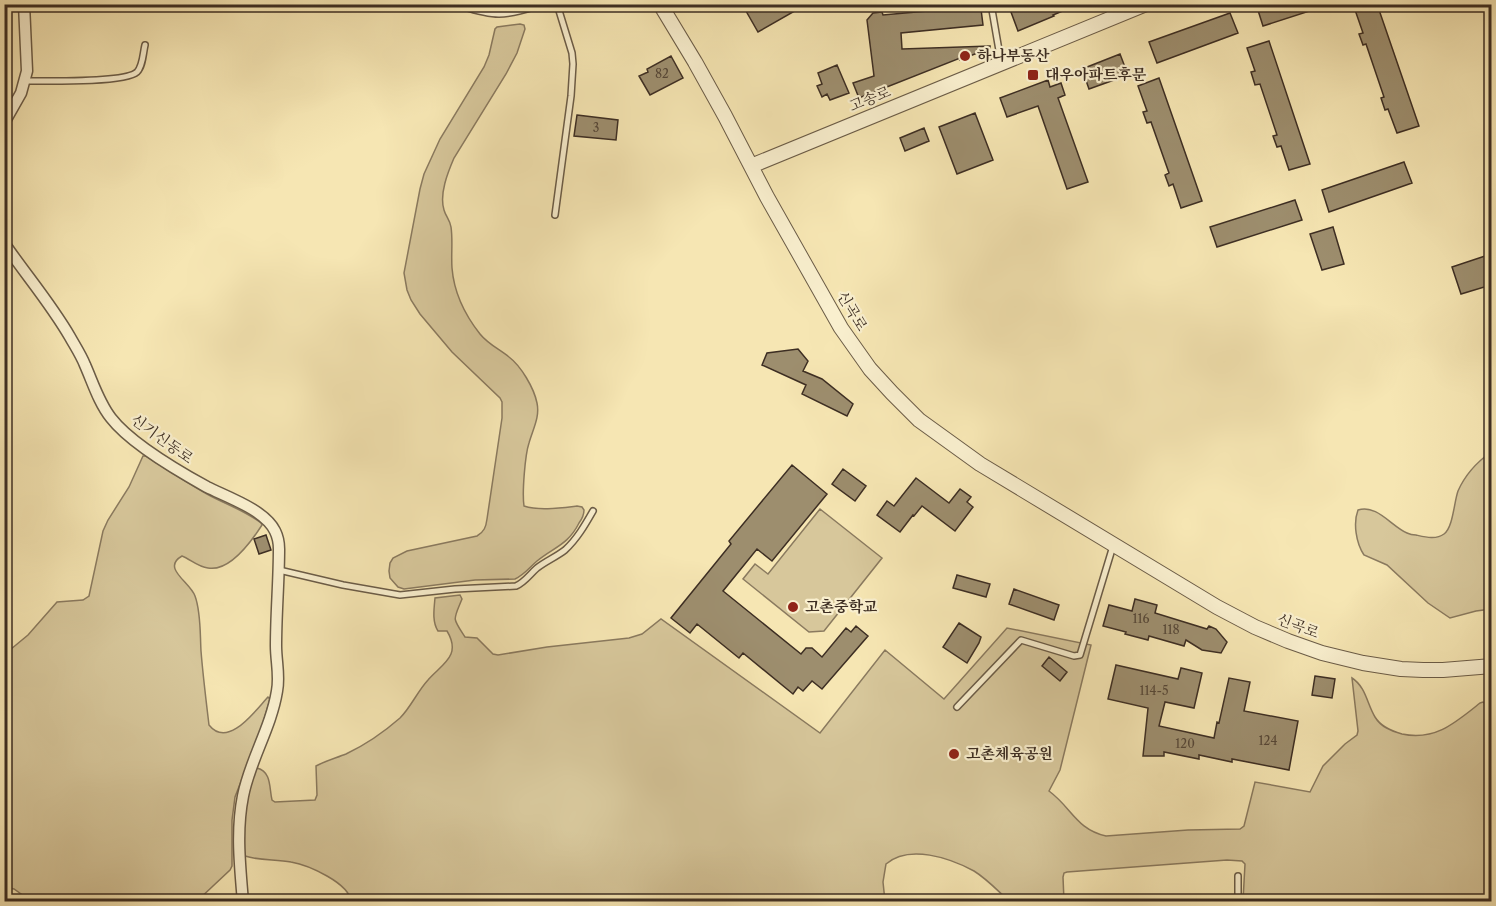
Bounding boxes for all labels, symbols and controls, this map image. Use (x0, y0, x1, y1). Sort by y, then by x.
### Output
place label: 하나부동산 (977, 46, 1050, 65)
marker: 하나부동산 (958, 49, 972, 63)
place label: 대우아파트후문 (1045, 65, 1147, 84)
house number: 82 (655, 66, 669, 81)
marker: 대우아파트후문 (1026, 68, 1040, 82)
street label: 고송로 (846, 81, 894, 115)
house number: 3 (593, 120, 599, 135)
street label: 신곡로 (833, 287, 872, 335)
street label: 신기신동로 (127, 410, 198, 468)
place label: 고촌중학교 (805, 597, 878, 616)
marker: 고촌중학교 (786, 600, 800, 614)
street label: 신곡로 (1274, 609, 1322, 642)
house number: 116 (1132, 611, 1150, 626)
house number: 118 (1162, 622, 1180, 637)
house number: 114-5 (1139, 683, 1169, 698)
house number: 124 (1259, 733, 1278, 748)
house number: 120 (1175, 736, 1195, 751)
place label: 고촌체육공원 (966, 744, 1053, 763)
marker: 고촌체육공원 (947, 747, 961, 761)

